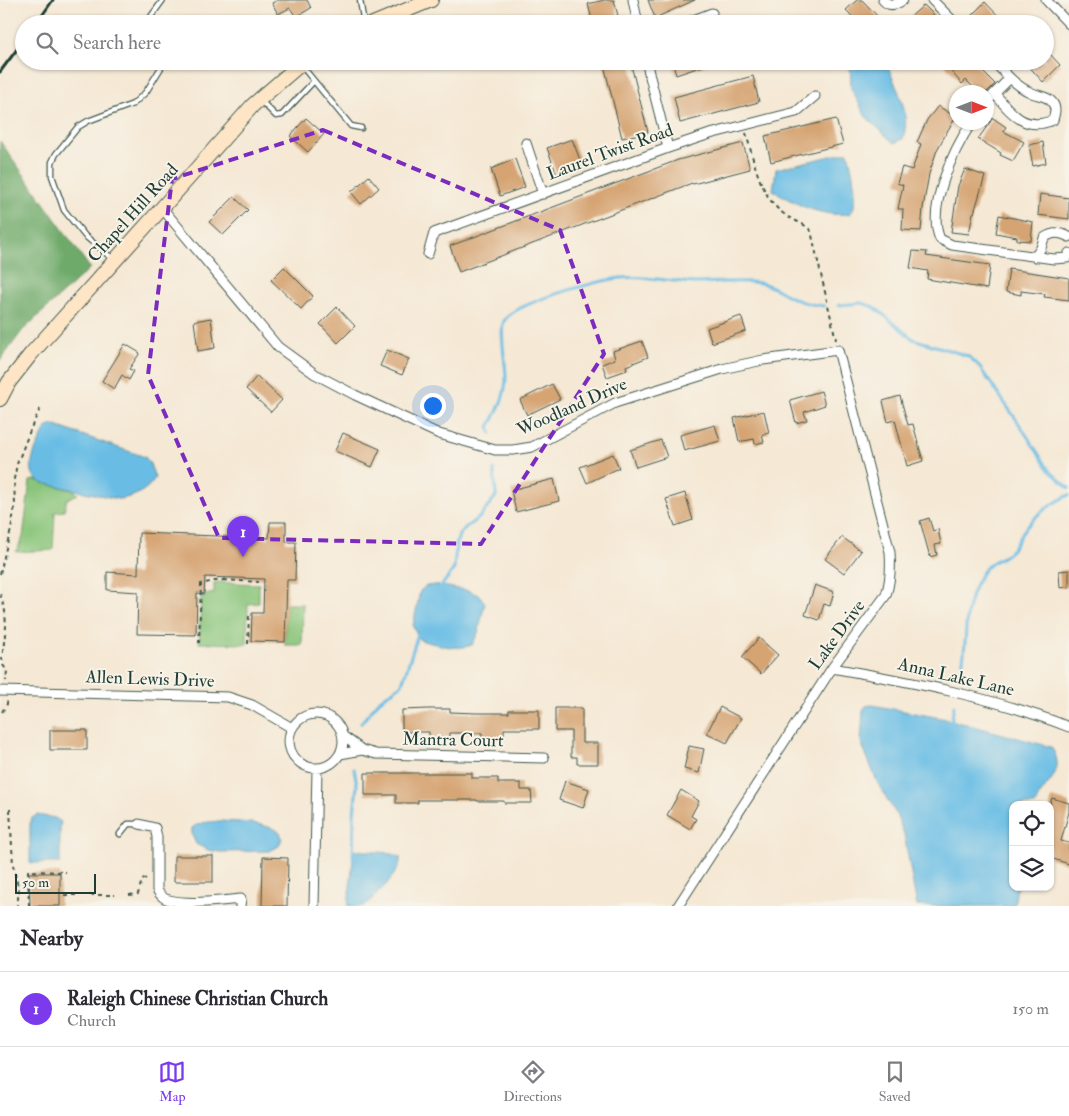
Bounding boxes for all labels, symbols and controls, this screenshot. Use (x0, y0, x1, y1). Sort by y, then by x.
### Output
search box (15, 15, 1054, 70)
icon: search (33, 29, 61, 57)
text: Search here (73, 31, 161, 55)
north arrow (949, 85, 994, 130)
street label: Laurel Twist Road (544, 118, 677, 186)
street label: Chapel Hill Road (83, 159, 184, 267)
street label: Woodland Drive (513, 372, 631, 442)
your location (420, 393, 446, 419)
pin: 1 (227, 516, 259, 557)
street label: Lake Drive (804, 595, 870, 675)
street label: Anna Lake Lane (895, 652, 1017, 702)
street label: Allen Lewis Drive (84, 665, 215, 693)
street label: Mantra Court (402, 728, 504, 752)
map controls (1009, 801, 1054, 891)
button: locate (1009, 801, 1054, 846)
button: layers (1009, 846, 1054, 891)
scale bar (15, 871, 96, 894)
text: 50 m (22, 874, 49, 891)
text: Nearby (20, 925, 83, 952)
text: Raleigh Chinese Christian Church (67, 987, 328, 1011)
text: 1 (33, 999, 39, 1019)
text: 150 m (1012, 999, 1049, 1019)
text: Church (67, 1011, 116, 1031)
tab: Map (158, 1058, 186, 1105)
tab: Directions (503, 1058, 562, 1105)
tab: Saved (879, 1058, 911, 1105)

